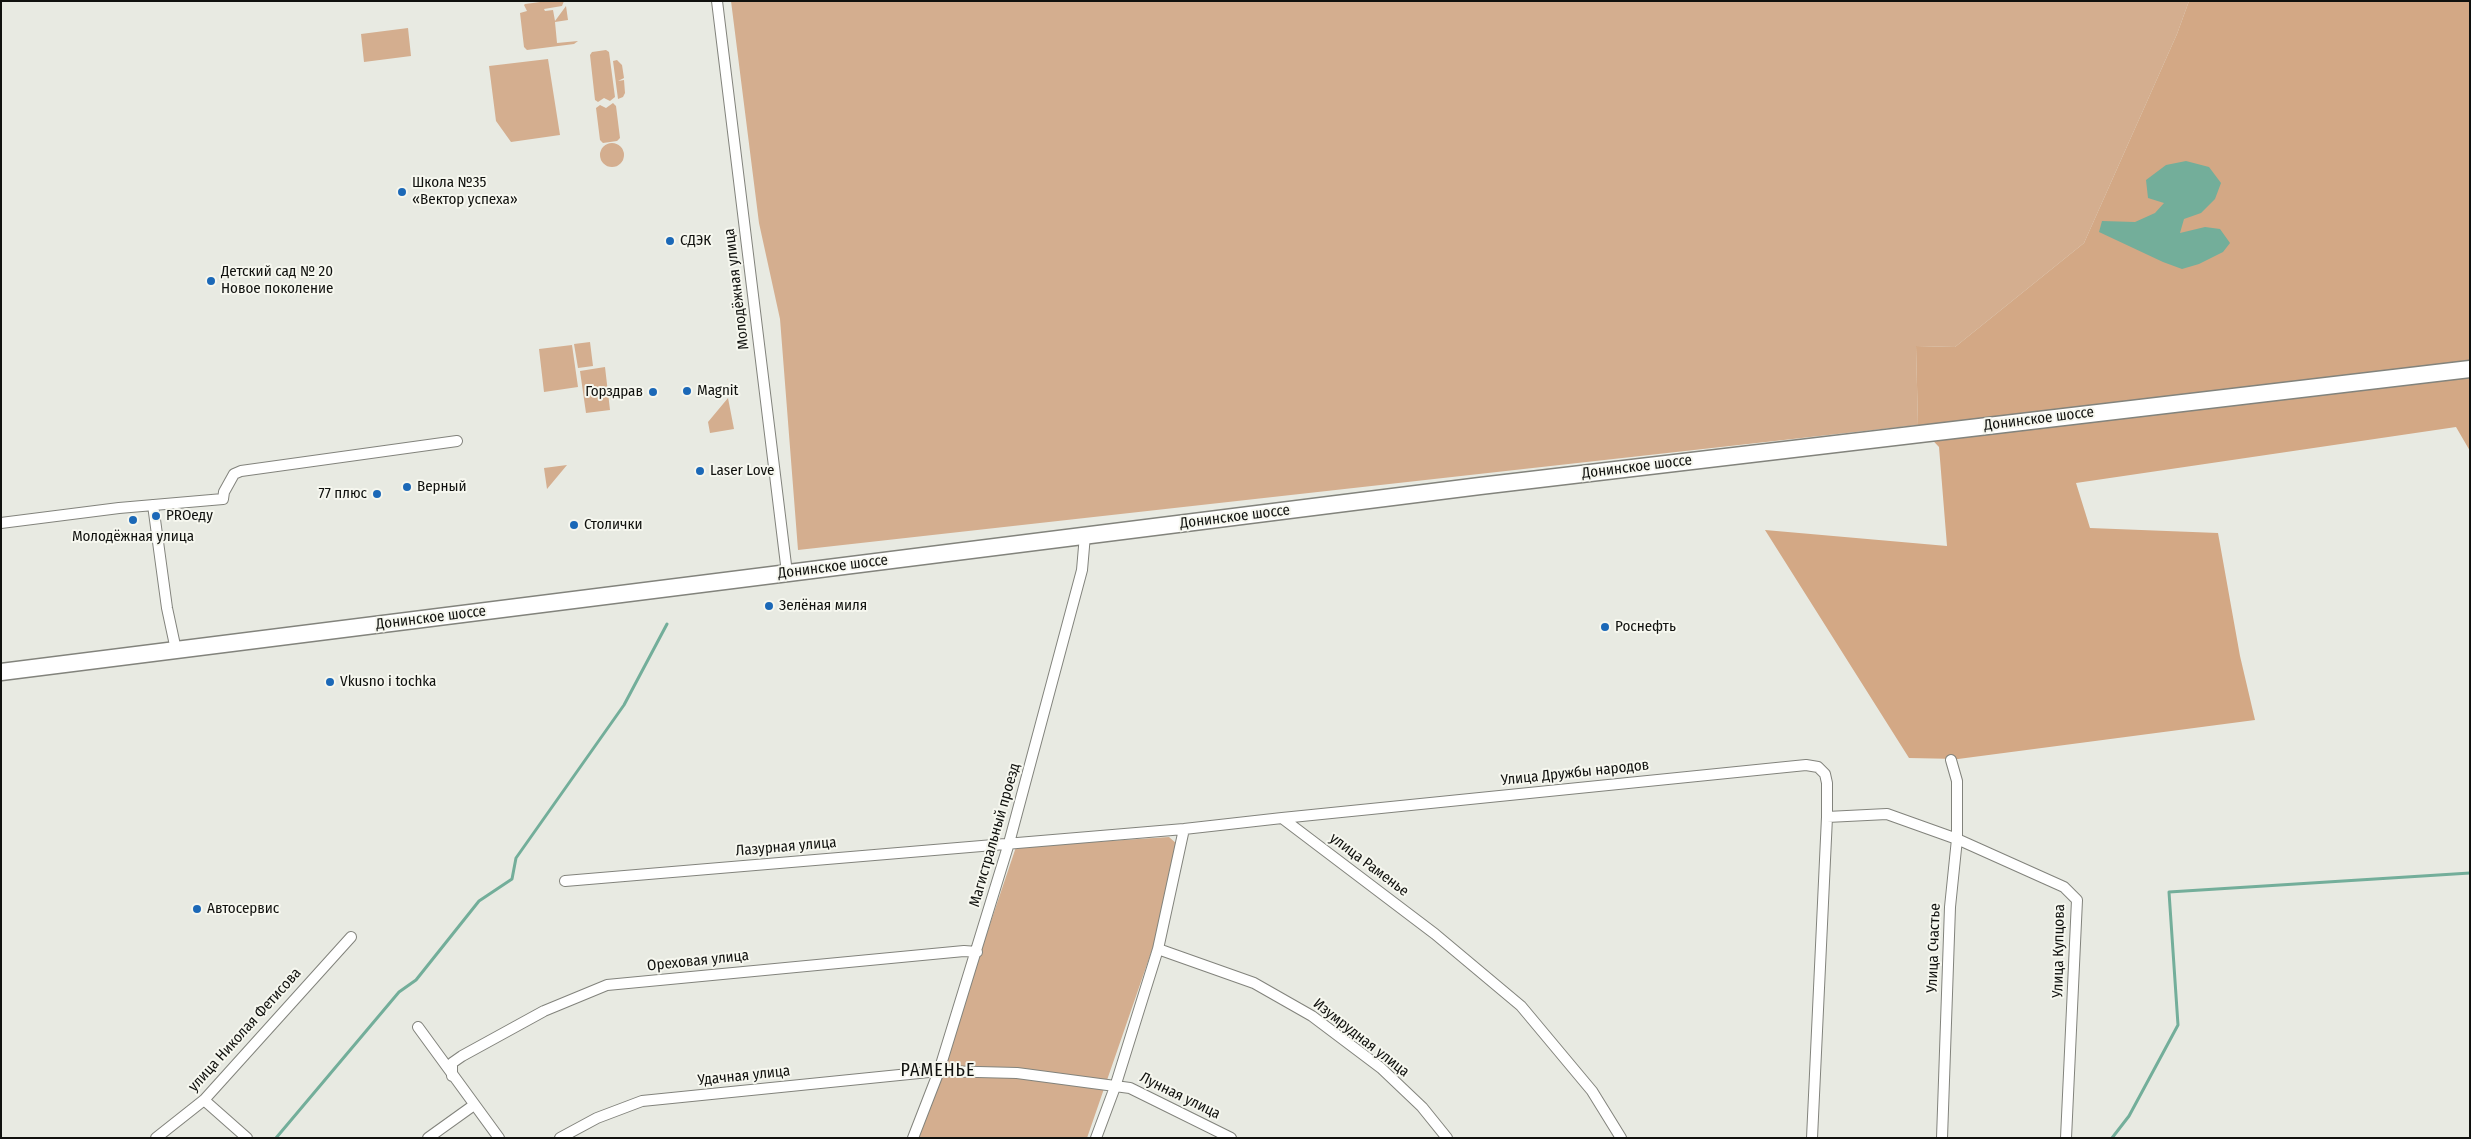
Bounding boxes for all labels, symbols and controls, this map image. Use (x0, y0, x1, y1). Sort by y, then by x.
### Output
place label: Школа №35 «Вектор успеха» (412, 174, 518, 209)
marker: Школа №35 «Вектор успеха» (396, 186, 408, 198)
street label: Молодёжная улица (721, 227, 753, 351)
place label: СДЭК (680, 232, 711, 250)
marker: СДЭК (664, 235, 676, 247)
place label: Детский сад № 20 Новое поколение (221, 263, 333, 298)
marker: Детский сад № 20 Новое поколение (205, 275, 217, 287)
place label: Magnit (697, 382, 739, 400)
place label: Горздрав (585, 383, 643, 401)
marker: Magnit (681, 385, 693, 397)
marker: Горздрав (647, 386, 659, 398)
street label: Донинское шоссе (1983, 403, 2095, 435)
street label: Донинское шоссе (1581, 451, 1693, 483)
place label: Laser Love (710, 462, 775, 480)
marker: Laser Love (694, 465, 706, 477)
place label: Верный (417, 478, 467, 496)
marker: Верный (401, 481, 413, 493)
place label: 77 плюс (319, 485, 367, 503)
marker: 77 плюс (371, 488, 383, 500)
street label: Донинское шоссе (1179, 501, 1291, 533)
place label: PROеду (166, 507, 213, 525)
marker: PROеду (150, 510, 162, 522)
marker: Молодёжная улица (127, 514, 139, 526)
place label: Столички (584, 516, 643, 534)
marker: Столички (568, 519, 580, 531)
place label: Молодёжная улица (72, 528, 194, 546)
street label: Донинское шоссе (777, 551, 889, 583)
place label: Зелёная миля (779, 597, 867, 615)
marker: Зелёная миля (763, 600, 775, 612)
street label: Донинское шоссе (375, 602, 487, 634)
place label: Роснефть (1615, 618, 1676, 636)
marker: Роснефть (1599, 621, 1611, 633)
place label: Vkusno i tochka (340, 673, 436, 691)
marker: Vkusno i tochka (324, 676, 336, 688)
street label: Улица Дружбы народов (1500, 756, 1650, 790)
street label: Магистральный проезд (966, 761, 1024, 909)
street label: улица Раменье (1326, 829, 1412, 901)
street label: Лазурная улица (735, 834, 837, 860)
place label: Автосервис (207, 900, 279, 918)
marker: Автосервис (191, 903, 203, 915)
street label: Улица Счастье (1923, 903, 1945, 993)
street label: Улица Купцова (2049, 904, 2069, 998)
street label: Ореховая улица (646, 947, 750, 975)
street label: улица Николая Фетисова (185, 965, 305, 1095)
street label: Изумрудная улица (1309, 995, 1413, 1081)
district label: РАМЕНЬЕ (900, 1060, 976, 1082)
street label: Удачная улица (697, 1062, 791, 1090)
street label: Лунная улица (1137, 1069, 1223, 1123)

